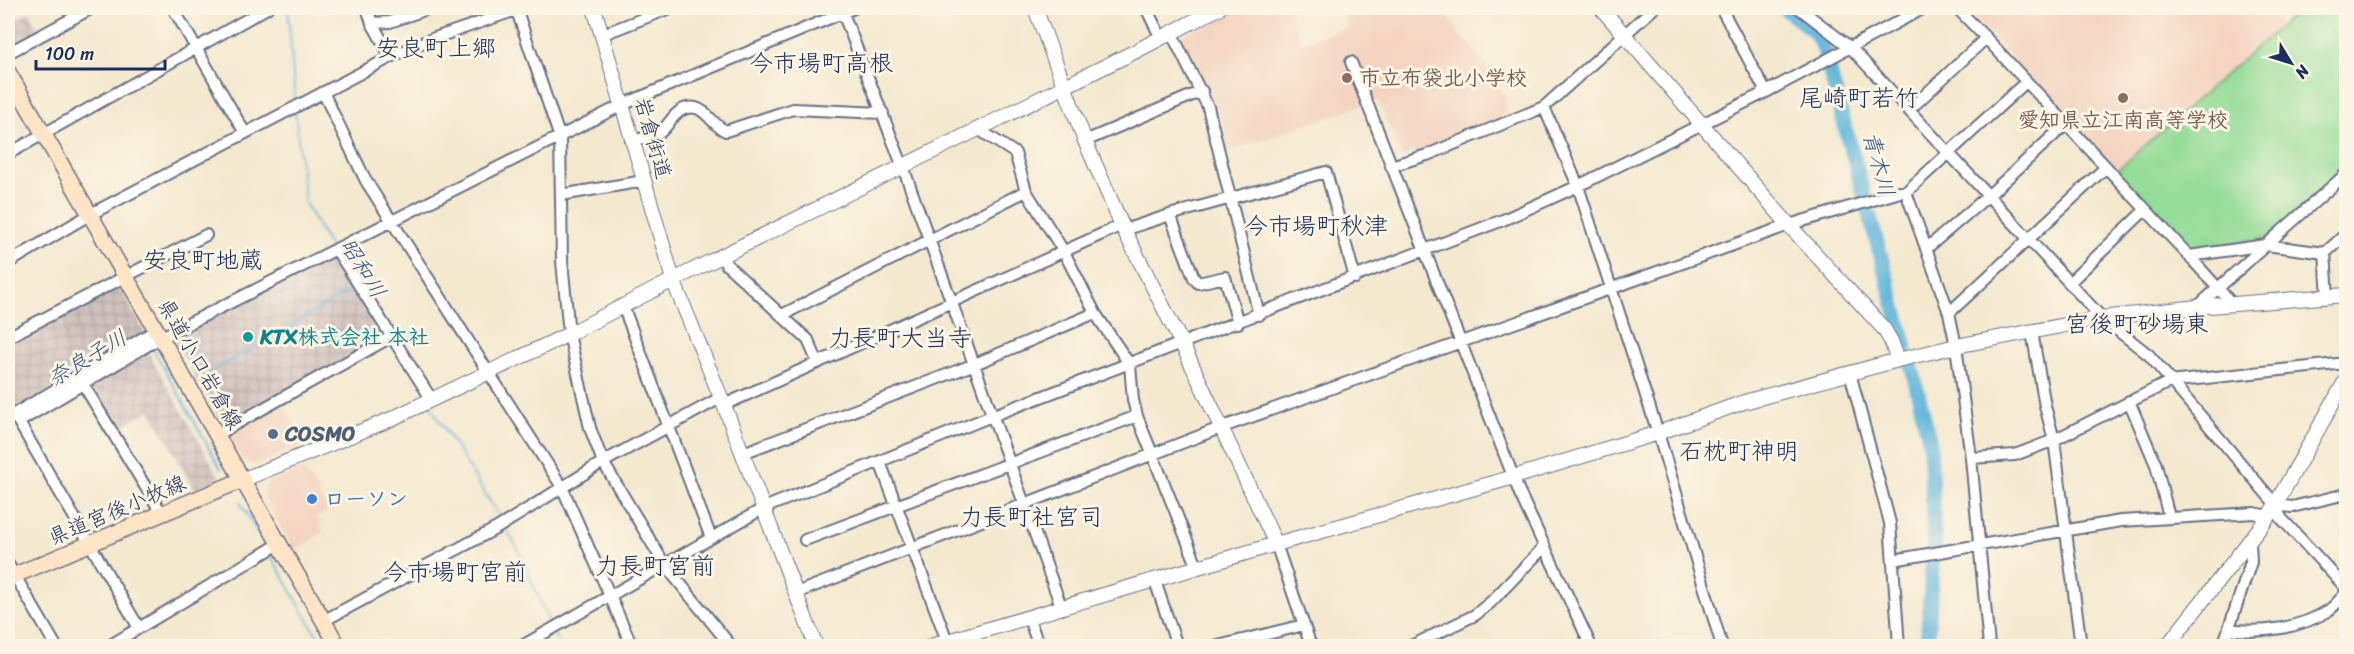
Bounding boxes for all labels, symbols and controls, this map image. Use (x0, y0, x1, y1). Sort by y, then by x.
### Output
district label: 安良町上郷 (376, 27, 496, 69)
scale bar (36, 33, 165, 71)
north arrow (2261, 33, 2321, 93)
text: 100 m (45, 38, 94, 70)
district label: 今市場町高根 (749, 42, 893, 84)
text: N (2287, 58, 2318, 86)
place label: 市立布袋北小学校 (1359, 59, 1527, 97)
marker: 市立布袋北小学校 (1340, 71, 1354, 85)
district label: 尾崎町若竹 (1799, 77, 1919, 119)
marker: 愛知県立江南高等学校 (2116, 91, 2130, 105)
street label: 岩倉街道 (623, 92, 683, 184)
place label: 愛知県立江南高等学校 (2018, 101, 2228, 139)
water label: 青木川 (1852, 127, 1906, 201)
district label: 今市場町秋津 (1244, 205, 1388, 247)
water label: 昭和川 (329, 230, 397, 306)
district label: 安良町地蔵 (143, 239, 263, 281)
street label: 県道小口岩倉線 (147, 291, 253, 437)
district label: 宮後町砂場東 (2065, 303, 2209, 345)
district label: 力長町大当寺 (828, 317, 972, 359)
place label: KTX株式会社 本社 (259, 318, 429, 356)
water label: 奈良子川 (39, 319, 135, 397)
marker: KTX株式会社 本社 (241, 330, 255, 344)
place label: COSMO (284, 415, 356, 453)
marker: COSMO (266, 427, 280, 441)
district label: 石枕町神明 (1679, 430, 1799, 472)
street label: 県道宮後小牧線 (42, 464, 192, 556)
place label: ローソン (324, 480, 408, 518)
marker: ローソン (305, 492, 319, 506)
district label: 力長町社宮司 (959, 496, 1103, 538)
district label: 力長町宮前 (595, 545, 715, 587)
district label: 今市場町宮前 (383, 551, 527, 593)

